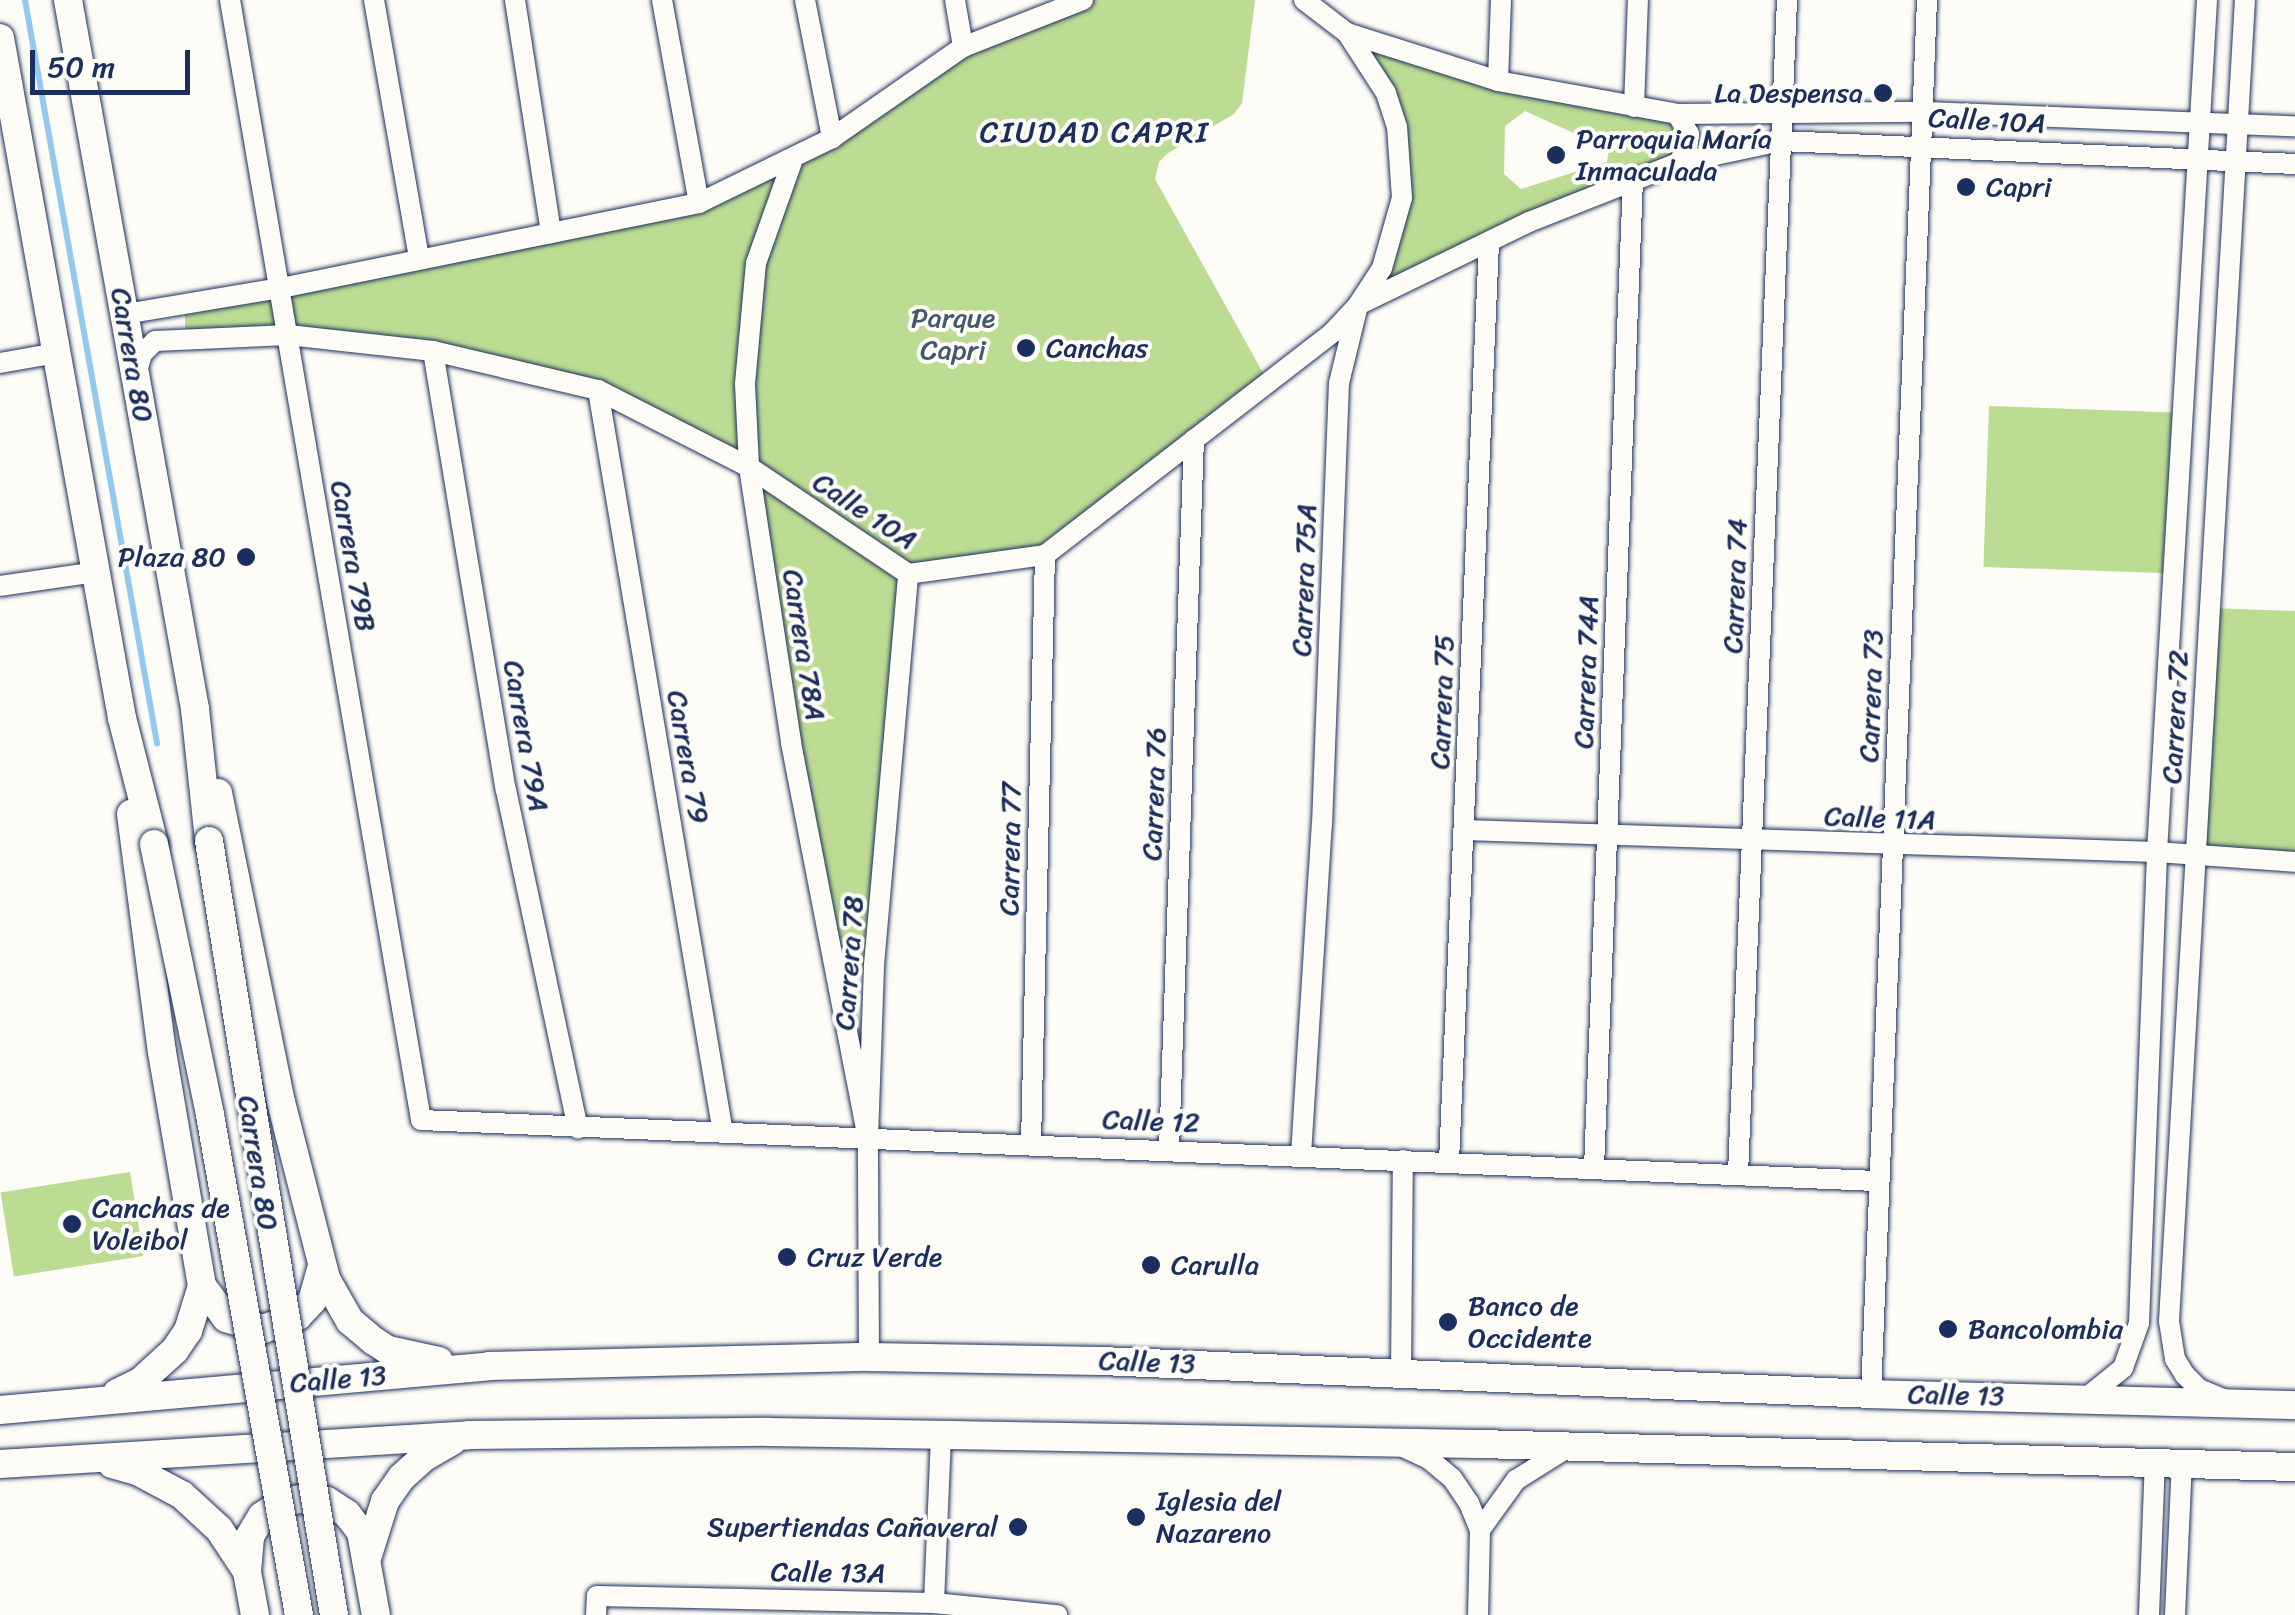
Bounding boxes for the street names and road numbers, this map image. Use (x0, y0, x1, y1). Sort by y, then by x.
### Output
street label: Calle 10A (1928, 101, 2046, 141)
street label: Carrera 80 (104, 285, 160, 425)
street label: Calle 10A (807, 465, 923, 557)
street label: Carrera 79B (323, 478, 383, 634)
street label: Carrera 75A (1285, 503, 1323, 657)
street label: Carrera 74 (1716, 518, 1754, 654)
street label: Carrera 78A (775, 567, 833, 723)
street label: Carrera 74A (1567, 595, 1605, 749)
street label: Carrera 73 (1852, 629, 1890, 763)
street label: Carrera 75 (1423, 634, 1461, 770)
street label: Carrera 72 (2155, 649, 2195, 785)
street label: Carrera 79A (496, 658, 556, 814)
street label: Carrera 79 (660, 688, 716, 826)
street label: Carrera 76 (1135, 727, 1173, 861)
street label: Carrera 77 (992, 782, 1028, 916)
street label: Calle 11A (1824, 799, 1936, 837)
street label: Carrera 78 (828, 895, 870, 1031)
street label: Carrera 80 (231, 1093, 285, 1233)
street label: Calle 12 (1102, 1103, 1200, 1139)
street label: Calle 13 (1098, 1344, 1196, 1380)
street label: Calle 13 (288, 1358, 388, 1400)
street label: Calle 13 (1907, 1377, 2005, 1413)
street label: Calle 13A (770, 1555, 886, 1591)

